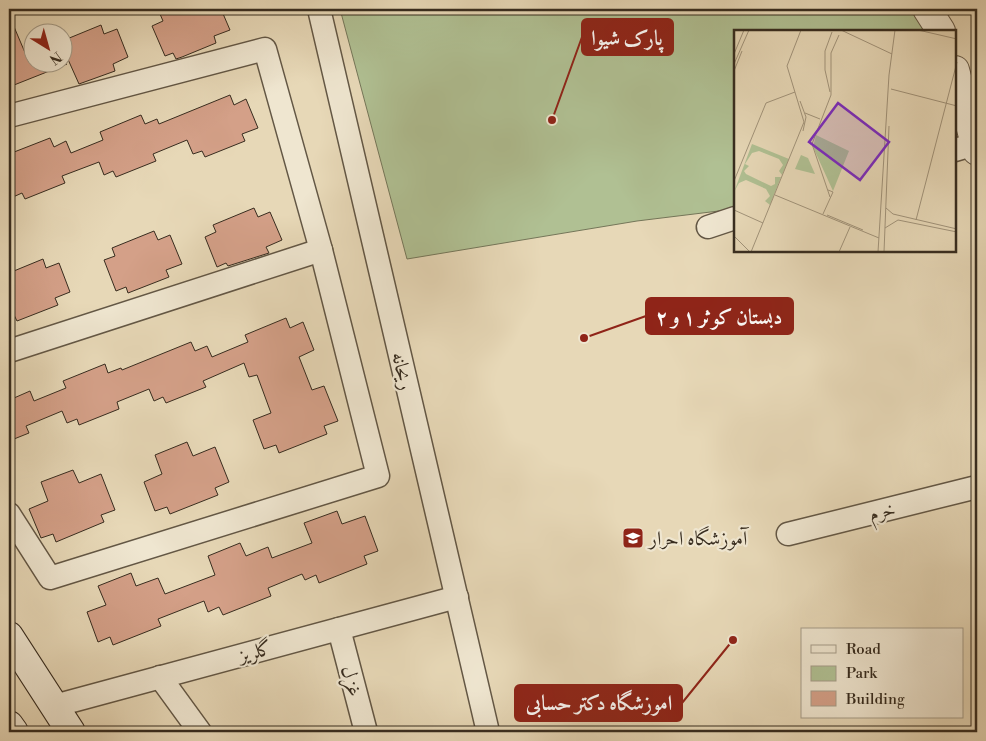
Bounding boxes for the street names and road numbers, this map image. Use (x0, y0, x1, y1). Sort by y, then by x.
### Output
street label: ریحانه (385, 350, 418, 393)
street label: خرم (866, 497, 899, 532)
street label: گلریز (234, 635, 275, 669)
street label: غزل (334, 663, 367, 700)

